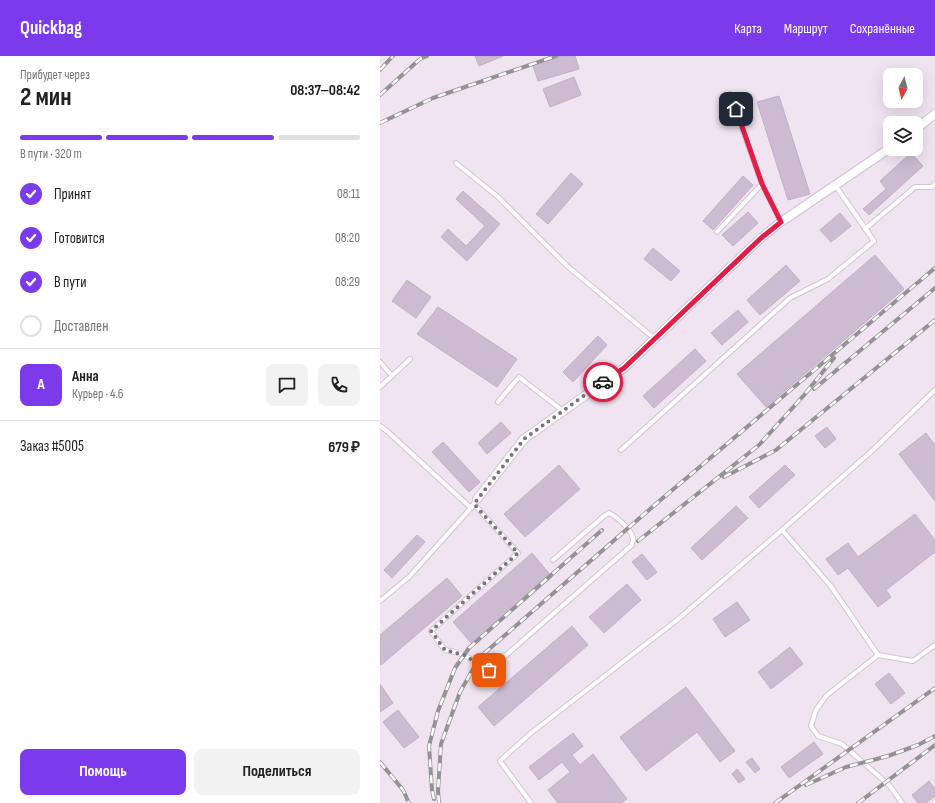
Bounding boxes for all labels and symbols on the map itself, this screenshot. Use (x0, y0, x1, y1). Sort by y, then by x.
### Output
north arrow (883, 68, 923, 108)
pin (719, 92, 753, 126)
courier (583, 362, 623, 402)
pin (472, 653, 506, 687)

